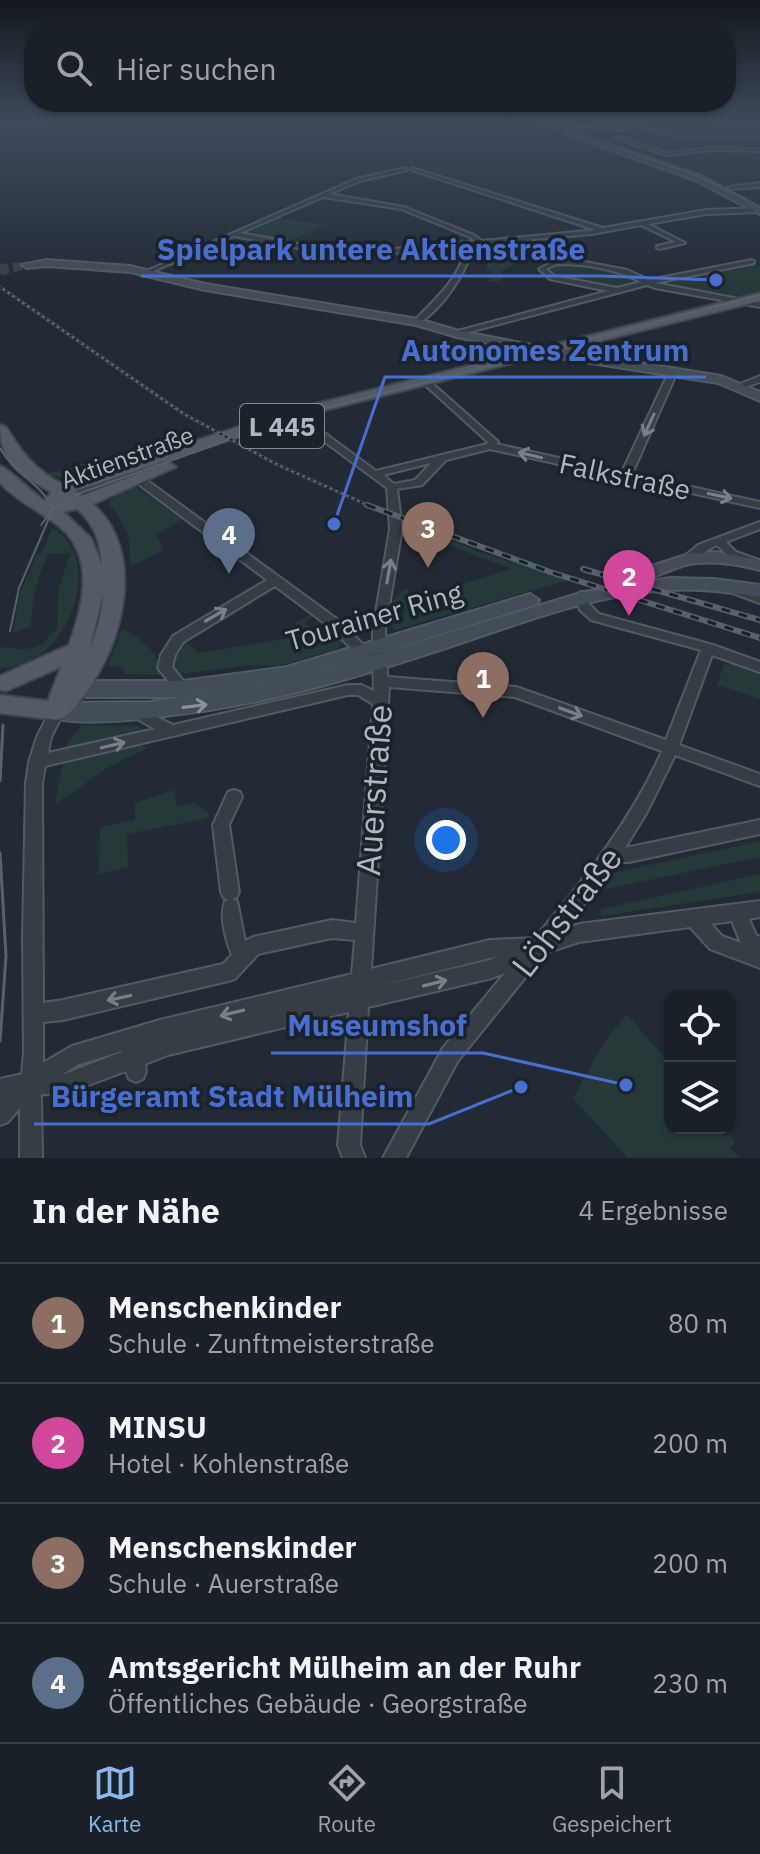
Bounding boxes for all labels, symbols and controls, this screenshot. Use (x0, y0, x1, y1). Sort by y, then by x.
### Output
search box (24, 24, 736, 112)
icon: search (52, 46, 96, 90)
text: Hier suchen (116, 49, 277, 88)
callout: Spielpark untere Aktienstraße (141, 222, 601, 276)
text: Spielpark untere Aktienstraße (157, 229, 585, 268)
callout: Autonomes Zentrum (385, 323, 706, 377)
text: Autonomes Zentrum (401, 330, 689, 369)
road number: L 445 (240, 404, 324, 448)
one-way arrow (641, 412, 656, 436)
street label: Aktienstraße (56, 418, 198, 496)
street label: Falkstraße (556, 444, 694, 508)
one-way arrow (518, 447, 544, 462)
one-way arrow (707, 490, 732, 505)
pin: 3 (402, 502, 454, 568)
pin: 4 (203, 508, 255, 574)
pin: 2 (603, 550, 655, 616)
one-way arrow (383, 559, 398, 584)
street label: Tourainer Ring (282, 573, 467, 659)
one-way arrow (204, 607, 227, 623)
pin: 1 (457, 652, 509, 718)
one-way arrow (182, 698, 207, 713)
street label: Auerstraße (345, 703, 401, 877)
one-way arrow (559, 706, 584, 721)
one-way arrow (100, 736, 126, 751)
your location (426, 820, 466, 860)
street label: Löhstraße (501, 837, 631, 985)
one-way arrow (421, 975, 447, 990)
map controls (664, 990, 736, 1134)
button: locate (664, 990, 736, 1062)
one-way arrow (106, 991, 132, 1006)
callout: Museumshof (271, 999, 483, 1053)
text: Museumshof (287, 1005, 467, 1044)
one-way arrow (219, 1006, 245, 1021)
button: layers (664, 1062, 736, 1134)
callout: Bürgeramt Stadt Mülheim (34, 1070, 429, 1124)
text: Bürgeramt Stadt Mülheim (51, 1076, 413, 1115)
text: In der Nähe (32, 1188, 220, 1232)
text: 4 Ergebnisse (579, 1193, 728, 1227)
text: Menschenkinder (108, 1287, 342, 1326)
text: 1 (50, 1306, 66, 1340)
text: 80 m (668, 1306, 728, 1340)
text: Schule · Zunftmeisterstraße (108, 1326, 434, 1360)
text: MINSU (108, 1407, 207, 1446)
text: 2 (50, 1426, 66, 1460)
text: 200 m (652, 1426, 728, 1460)
text: Hotel · Kohlenstraße (108, 1446, 349, 1480)
text: Menschenskinder (108, 1527, 357, 1566)
text: 3 (50, 1546, 66, 1580)
text: 200 m (652, 1546, 728, 1580)
text: Schule · Auerstraße (108, 1566, 339, 1600)
text: Amtsgericht Mülheim an der Ruhr (108, 1647, 581, 1686)
text: 4 (50, 1666, 66, 1700)
text: 230 m (652, 1666, 728, 1700)
text: Öffentliches Gebäude · Georgstraße (108, 1686, 527, 1720)
tab: Karte (88, 1761, 141, 1838)
tab: Route (318, 1761, 376, 1838)
tab: Gespeichert (552, 1761, 672, 1838)

